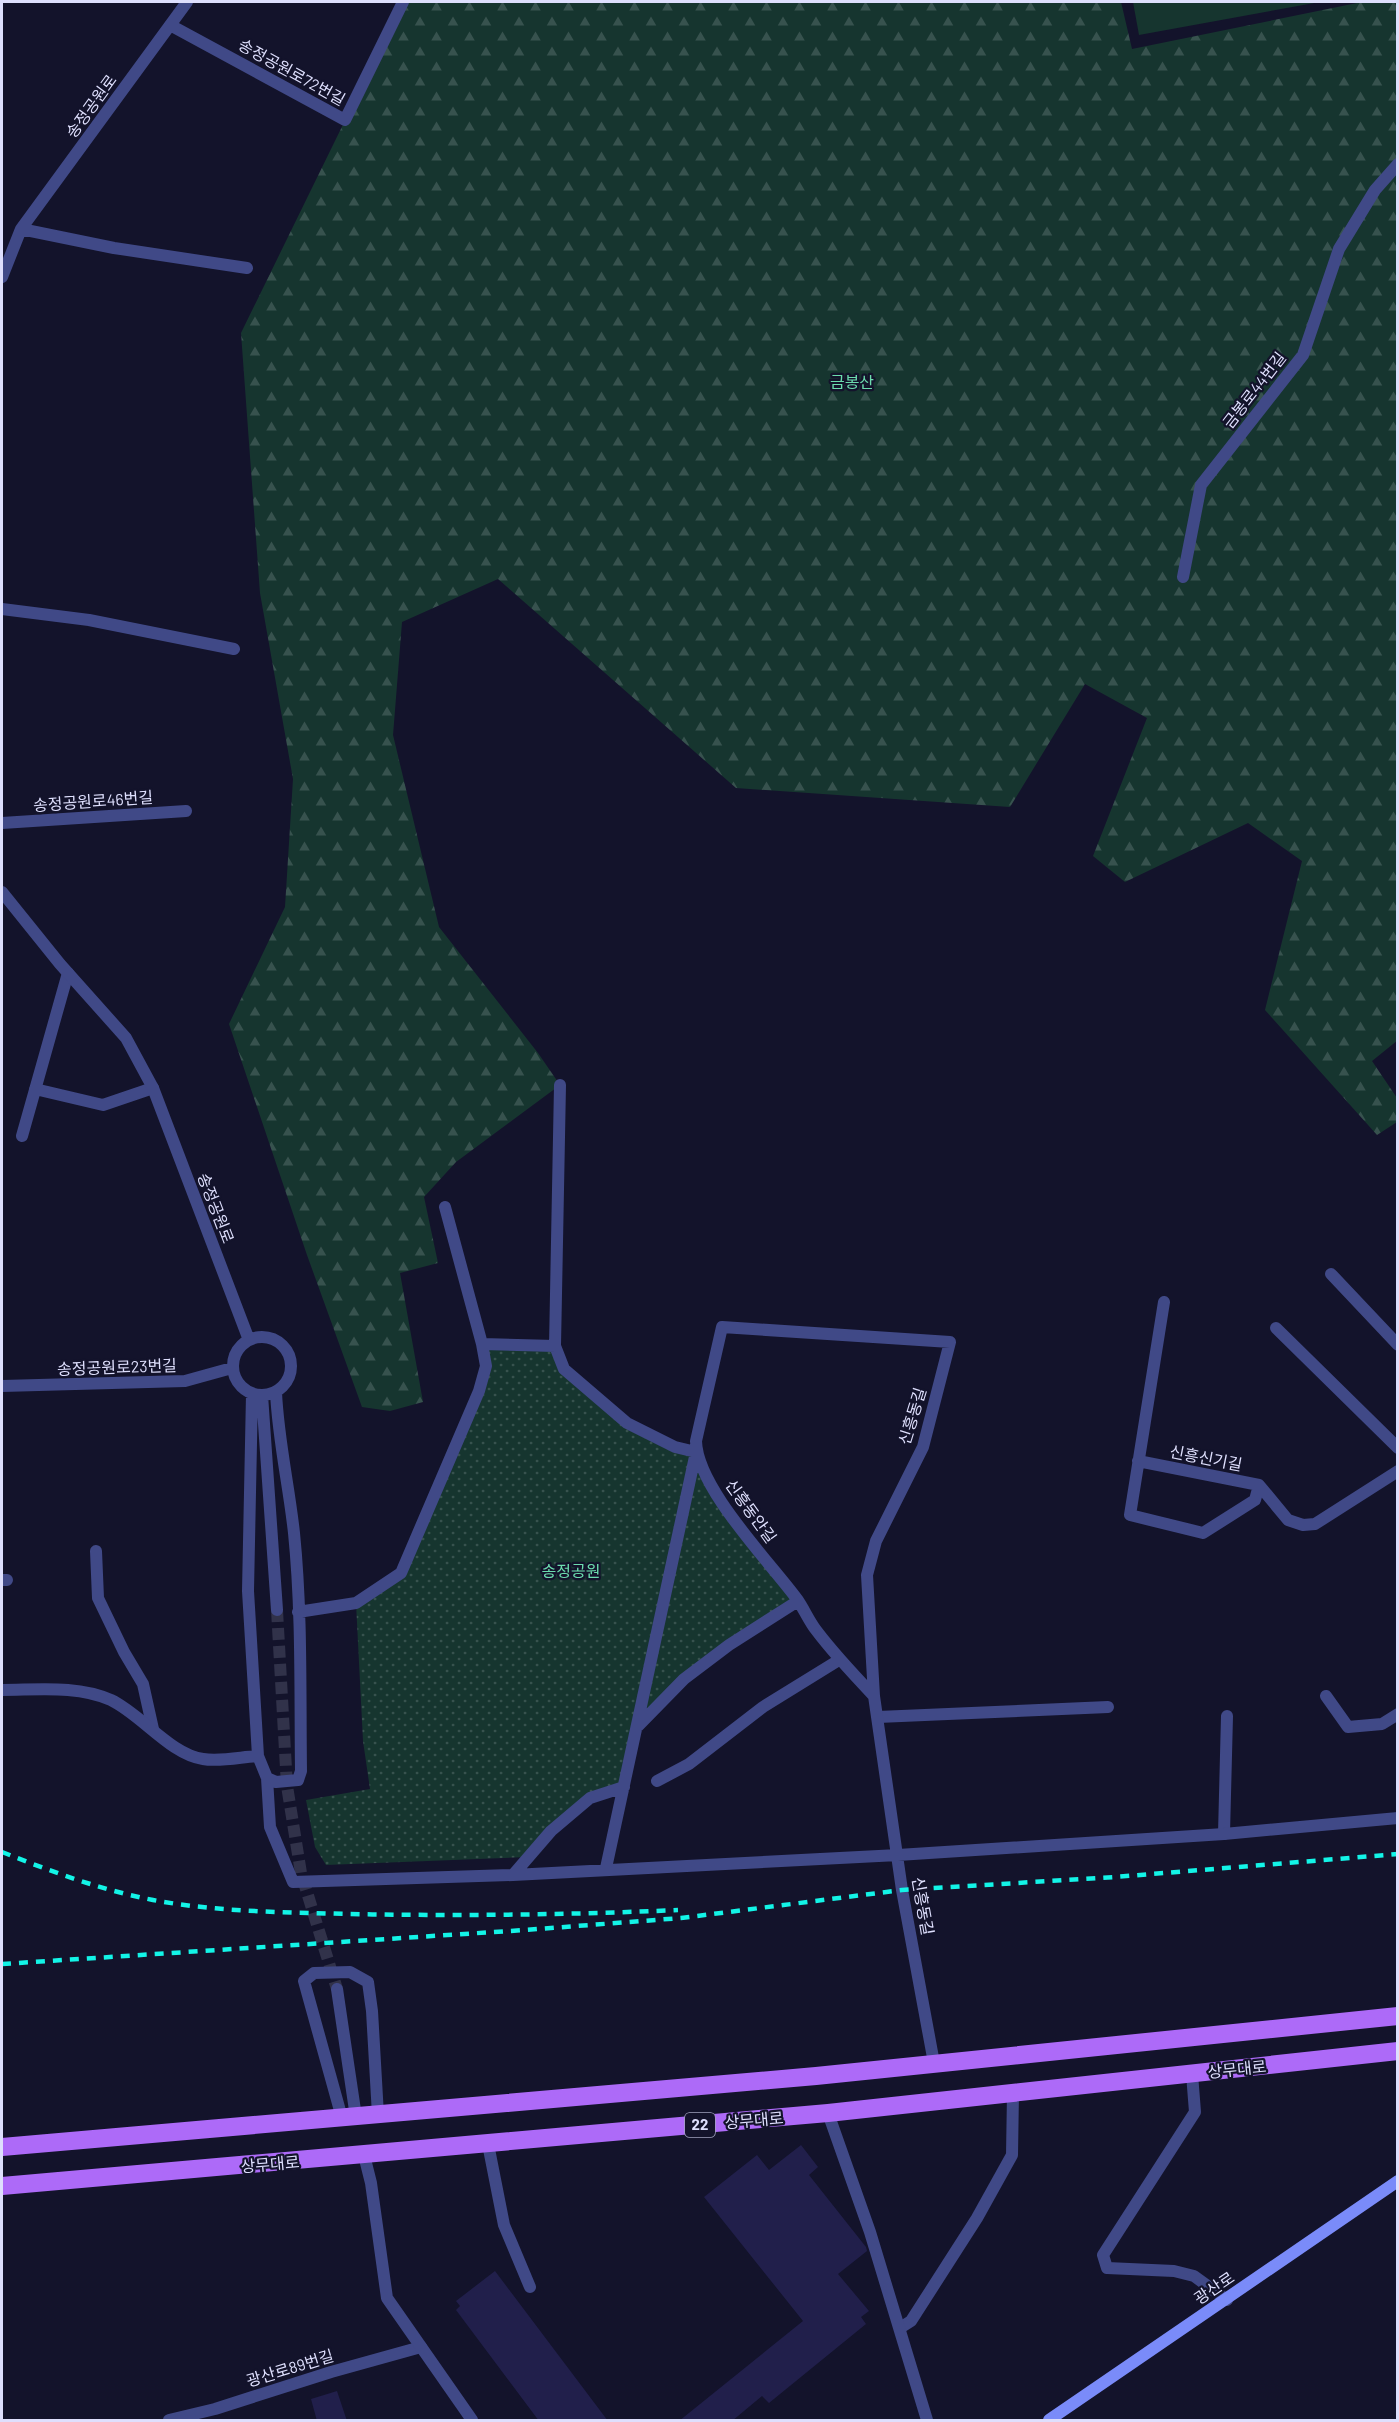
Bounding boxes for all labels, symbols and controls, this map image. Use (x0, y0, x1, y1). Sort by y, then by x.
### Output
street label: 송정공원로72번길 (236, 34, 349, 109)
street label: 송정공원로 (61, 70, 120, 141)
street label: 금봉로44번길 (1218, 348, 1289, 431)
park label: 금봉산 (830, 372, 874, 391)
street label: 송정공원로46번길 (32, 787, 154, 814)
street label: 송정공원로 (194, 1170, 239, 1246)
street label: 송정공원로23번길 (57, 1355, 177, 1378)
street label: 신흥동길 (894, 1385, 929, 1447)
street label: 신흥신기길 (1168, 1441, 1244, 1474)
street label: 신흥동안길 (722, 1475, 781, 1546)
park label: 송정공원 (542, 1561, 600, 1580)
street label: 신흥동길 (909, 1875, 938, 1937)
street label: 상무대로 (1207, 2056, 1267, 2081)
street label: 상무대로 (724, 2107, 784, 2132)
road number: 22 (685, 2113, 715, 2137)
street label: 상무대로 (240, 2151, 300, 2176)
street label: 광산로 (1190, 2267, 1238, 2308)
street label: 광산로89번길 (244, 2345, 336, 2390)

